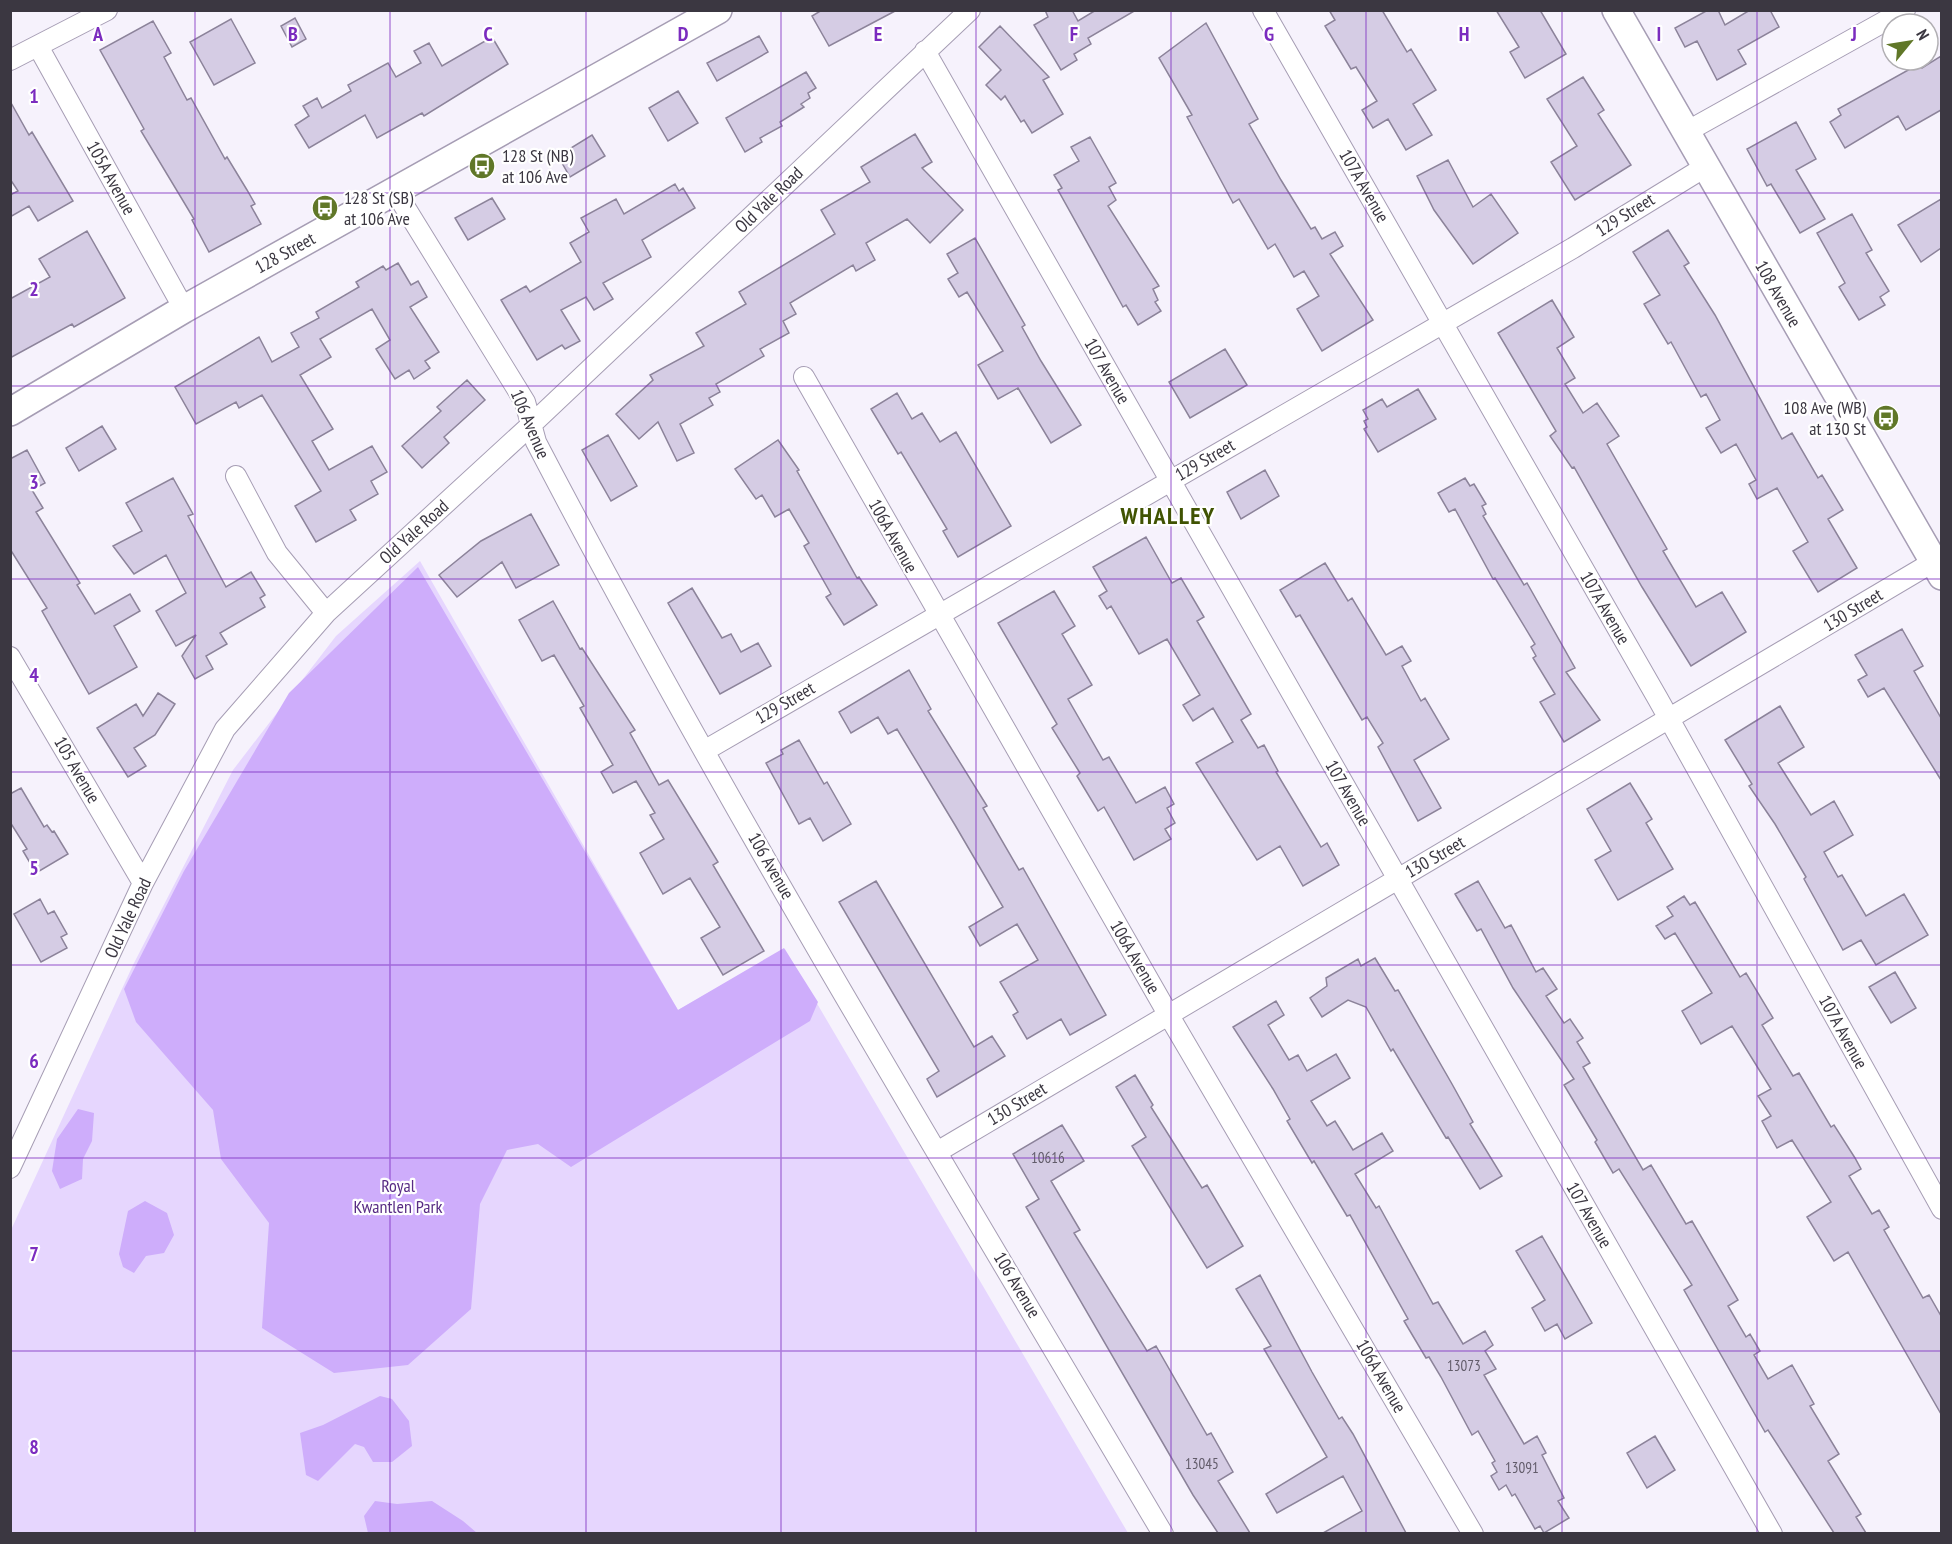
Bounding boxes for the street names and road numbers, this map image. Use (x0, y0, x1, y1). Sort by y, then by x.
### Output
street label: 105A Avenue (82, 137, 141, 219)
street label: 107A Avenue (1334, 145, 1395, 226)
street label: Old Yale Road (730, 162, 807, 238)
street label: 129 Street (1591, 187, 1659, 242)
street label: 128 Street (251, 227, 319, 278)
street label: 108 Avenue (1750, 256, 1807, 331)
street label: 107 Avenue (1079, 334, 1135, 408)
street label: 106 Avenue (506, 386, 555, 462)
street label: 129 Street (1171, 433, 1239, 486)
street label: Old Yale Road (374, 494, 453, 569)
street label: 106A Avenue (864, 495, 923, 577)
street label: 107A Avenue (1575, 567, 1636, 648)
street label: 130 Street (1819, 583, 1887, 636)
street label: 129 Street (751, 676, 819, 729)
street label: 105 Avenue (49, 732, 106, 807)
street label: 107 Avenue (1320, 756, 1376, 830)
street label: 106 Avenue (743, 828, 800, 903)
street label: 130 Street (1401, 830, 1469, 883)
street label: Old Yale Road (99, 874, 156, 962)
street label: 106A Avenue (1105, 916, 1166, 998)
street label: 107A Avenue (1814, 991, 1873, 1073)
street label: 130 Street (983, 1077, 1051, 1130)
street label: 107 Avenue (1561, 1178, 1617, 1252)
street label: 106 Avenue (989, 1247, 1046, 1322)
street label: 106A Avenue (1351, 1335, 1412, 1417)

